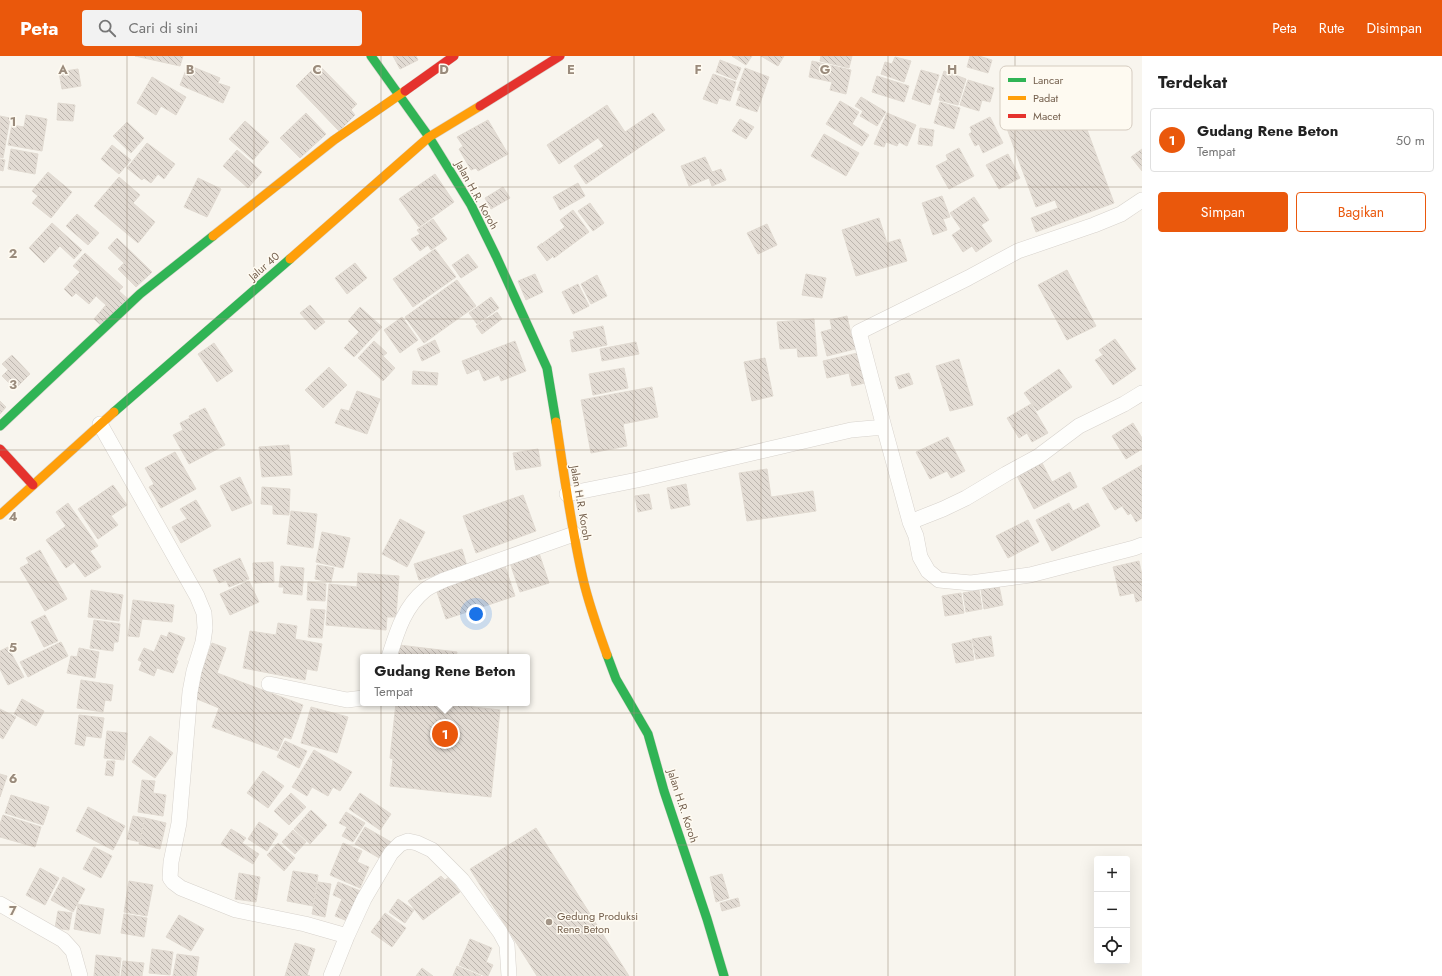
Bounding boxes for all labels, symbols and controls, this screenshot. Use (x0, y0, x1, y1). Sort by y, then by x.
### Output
search box (82, 10, 362, 46)
text: Peta (20, 15, 58, 42)
icon: search (96, 17, 118, 39)
text: Cari di sini (128, 17, 198, 39)
text: Peta (1272, 18, 1297, 38)
text: Rute (1319, 18, 1345, 38)
text: Disimpan (1367, 18, 1422, 38)
text: A (57, 60, 68, 79)
text: B (186, 60, 195, 79)
text: C (312, 60, 322, 79)
text: D (439, 60, 449, 79)
text: E (567, 60, 575, 79)
text: F (694, 60, 702, 79)
text: G (820, 60, 831, 79)
text: H (947, 60, 957, 79)
legend (1000, 66, 1132, 130)
text: Terdekat (1158, 70, 1227, 94)
text: Lancar (1033, 72, 1064, 88)
text: Padat (1033, 90, 1059, 106)
text: Macet (1033, 108, 1061, 124)
text: 1 (10, 112, 16, 131)
text: Gudang Rene Beton (1197, 120, 1338, 142)
text: 1 (1169, 131, 1175, 150)
text: 50 m (1396, 131, 1425, 150)
text: Tempat (1197, 142, 1235, 161)
street label: Jalan H.R. Koroh (451, 156, 502, 232)
button: Simpan (1158, 192, 1288, 232)
button: Bagikan (1296, 192, 1426, 232)
text: 2 (9, 244, 17, 263)
street label: Jalur 40 (244, 248, 283, 285)
text: 3 (9, 375, 17, 394)
street label: Jalan H.R. Koroh (566, 462, 595, 542)
text: 4 (8, 507, 18, 526)
your location (466, 604, 486, 624)
text: 5 (9, 638, 17, 657)
popup (360, 654, 530, 706)
text: Gudang Rene Beton (374, 660, 516, 682)
text: Tempat (374, 682, 413, 701)
pin: 1 (432, 719, 458, 749)
street label: Jalan H.R. Koroh (663, 765, 702, 845)
text: 6 (9, 769, 18, 788)
map controls (1094, 856, 1130, 964)
button: + (1094, 856, 1130, 892)
button: − (1094, 892, 1130, 928)
text: 7 (9, 901, 17, 920)
place label: Gedung Produksi Rene Beton (557, 908, 638, 937)
marker: Gedung Produksi Rene Beton (544, 917, 554, 927)
button: locate (1094, 928, 1130, 964)

